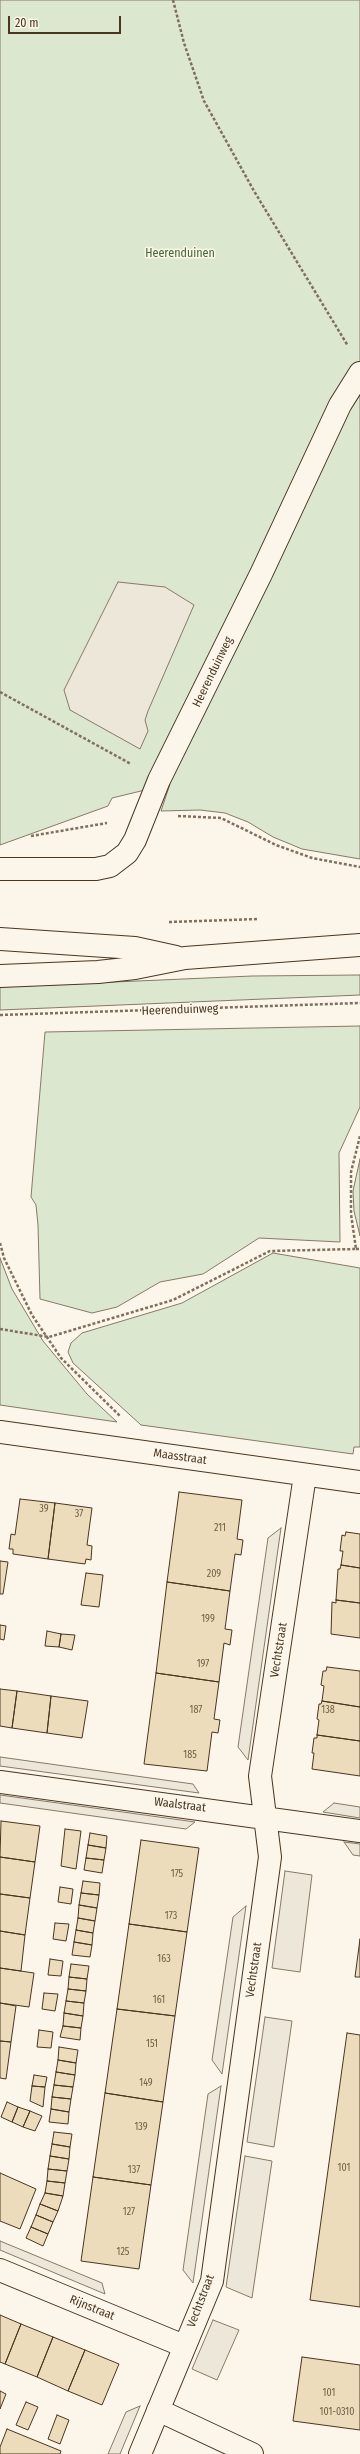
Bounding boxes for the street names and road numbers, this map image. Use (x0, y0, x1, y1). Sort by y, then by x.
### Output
street label: Heerenduinweg (190, 634, 236, 710)
street label: Heerenduinweg (141, 1001, 219, 1019)
street label: Maasstraat (152, 1446, 208, 1468)
street label: Vechtstraat (268, 1621, 290, 1679)
street label: Waalstraat (153, 1795, 207, 1815)
street label: Vechtstraat (243, 1941, 265, 1999)
street label: Vechtstraat (184, 2272, 218, 2330)
street label: Rijnstraat (67, 2292, 117, 2324)

